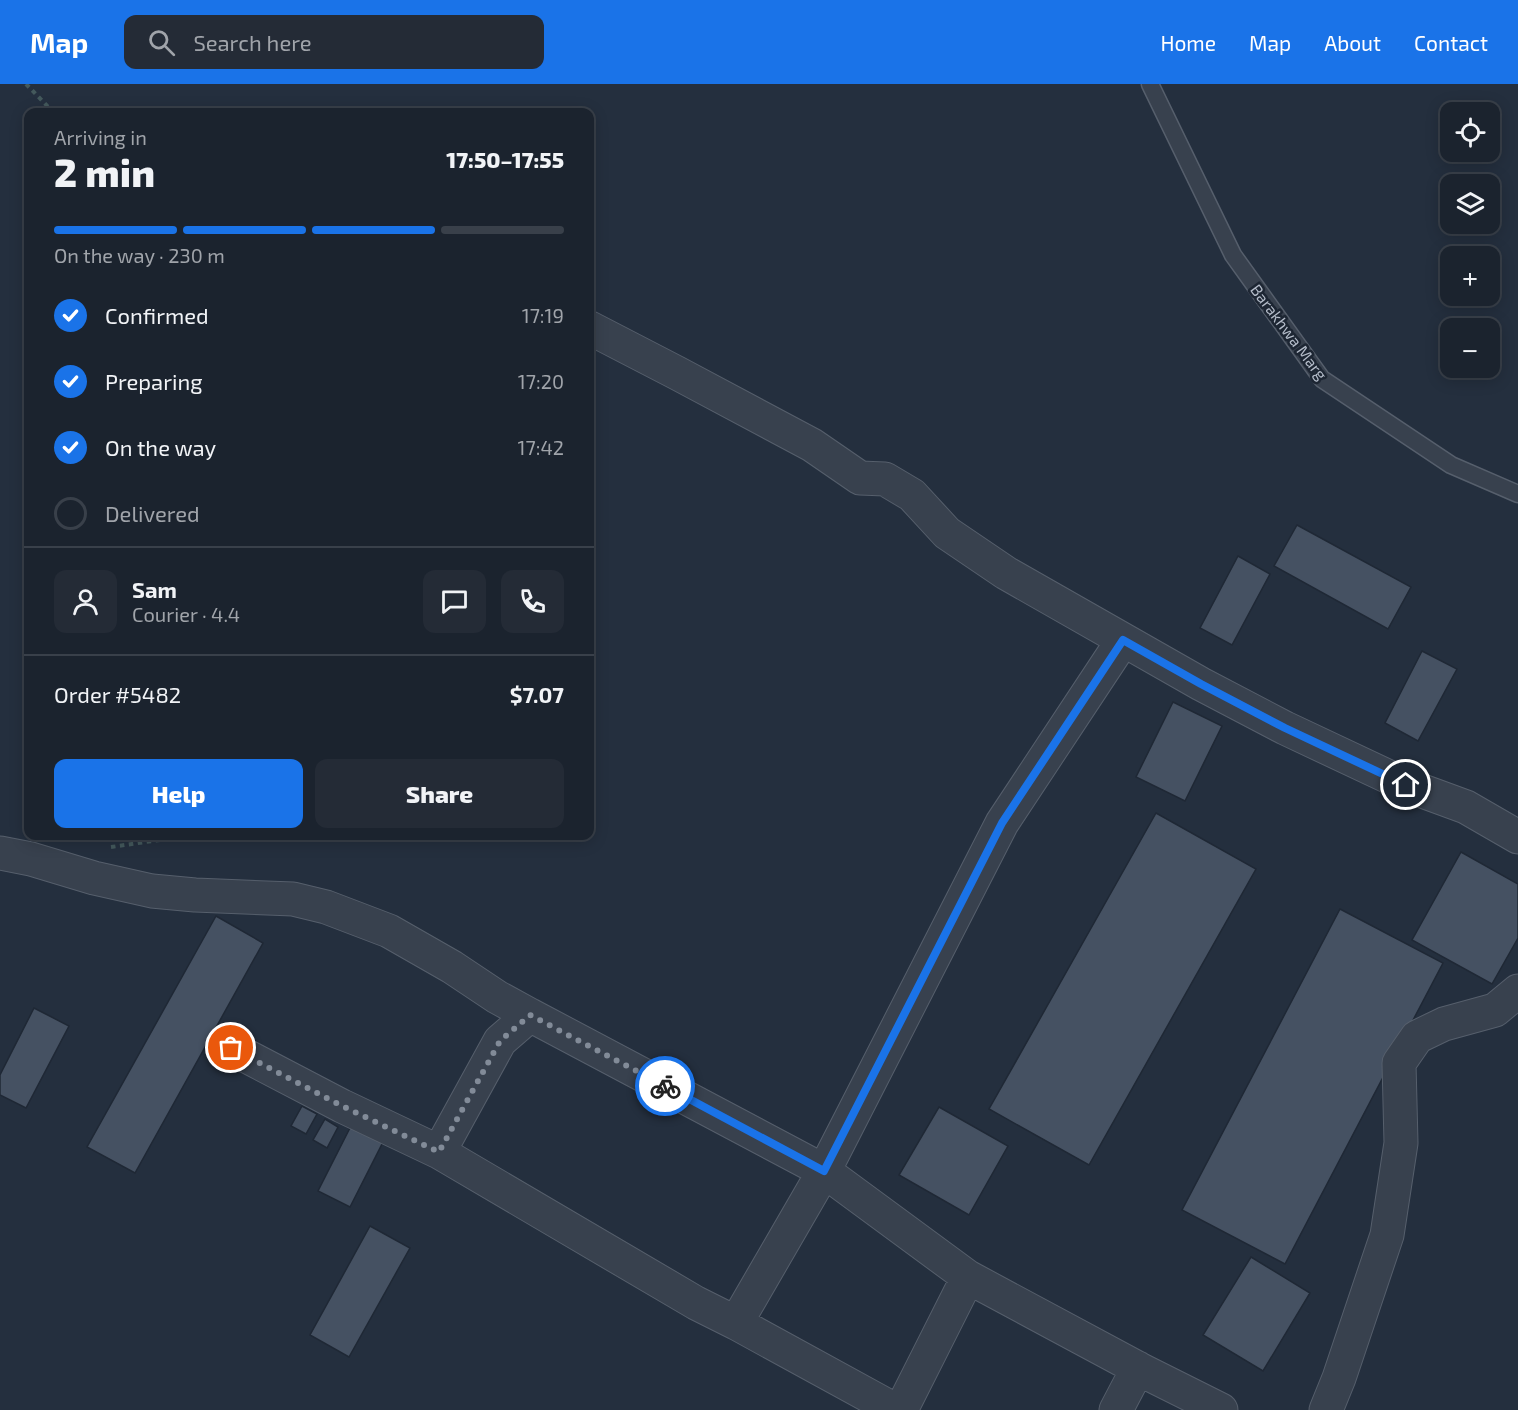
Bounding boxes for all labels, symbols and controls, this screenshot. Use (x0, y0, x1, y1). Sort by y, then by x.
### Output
search box (124, 15, 544, 69)
text: Map (30, 25, 88, 59)
icon: search (145, 26, 178, 59)
text: Search here (193, 29, 312, 55)
text: Home (1160, 30, 1216, 55)
text: Map (1249, 30, 1291, 55)
text: About (1324, 30, 1381, 55)
text: Contact (1414, 30, 1488, 55)
map controls (1440, 102, 1500, 378)
button: locate (1440, 102, 1500, 162)
text: Arriving in (54, 125, 147, 149)
text: 17:50–17:55 (446, 146, 564, 172)
text: 2 min (54, 148, 155, 195)
button: layers (1440, 174, 1500, 234)
text: On the way · 230 m (54, 243, 225, 267)
button: + (1440, 246, 1500, 306)
street label: Barakhwa Marg (1247, 280, 1332, 383)
icon: check (54, 299, 87, 332)
text: Confirmed (105, 302, 209, 328)
text: 17:19 (522, 303, 564, 327)
button: − (1440, 318, 1500, 378)
icon: check (54, 365, 87, 398)
text: Preparing (105, 368, 203, 394)
text: 17:20 (518, 369, 564, 393)
icon: check (54, 431, 87, 464)
text: On the way (105, 434, 216, 460)
text: 17:42 (518, 435, 564, 459)
text: Delivered (105, 500, 200, 526)
button: person (54, 570, 117, 633)
button: chat (423, 570, 486, 633)
button: phone (501, 570, 564, 633)
text: Sam (132, 576, 177, 602)
text: Courier · 4.4 (132, 602, 240, 626)
text: Order #5482 (54, 681, 181, 707)
text: $7.07 (510, 681, 564, 707)
button: Help (54, 759, 303, 828)
button: Share (315, 759, 564, 828)
pin (1380, 759, 1431, 810)
icon: home (1389, 768, 1422, 801)
pin (205, 1022, 256, 1073)
icon: bag (214, 1031, 247, 1064)
courier (635, 1056, 695, 1116)
icon: bike (649, 1070, 682, 1103)

